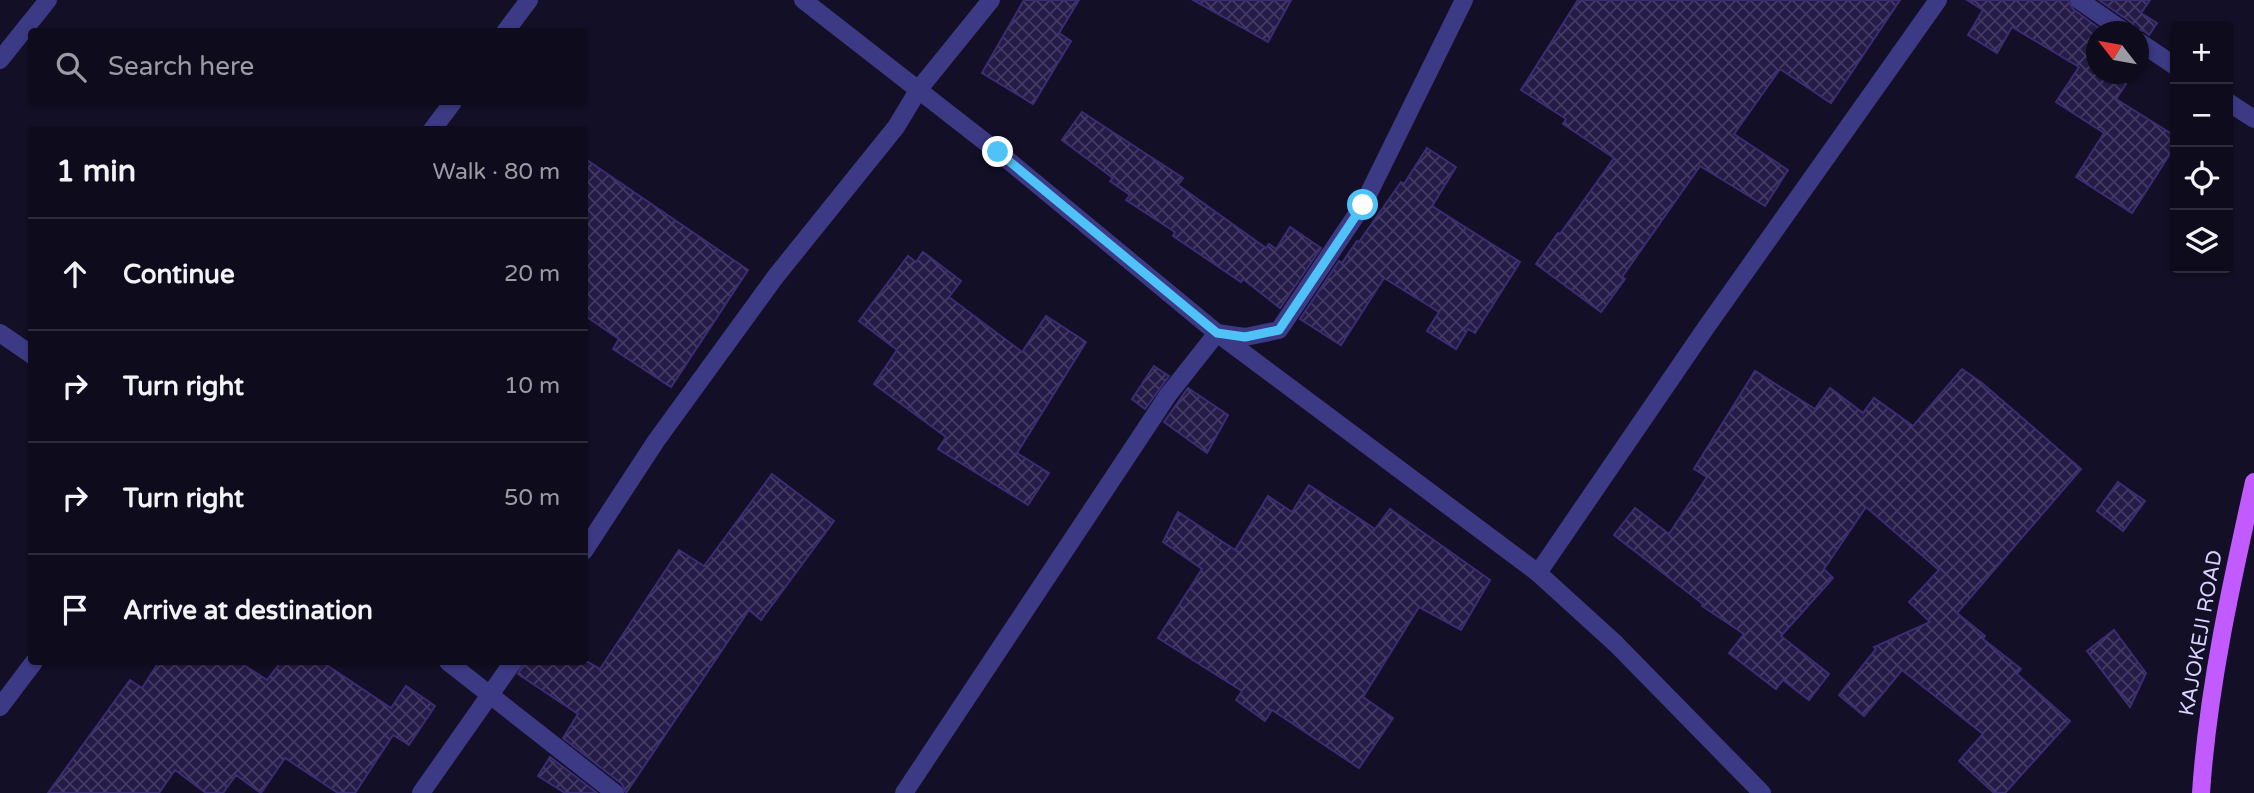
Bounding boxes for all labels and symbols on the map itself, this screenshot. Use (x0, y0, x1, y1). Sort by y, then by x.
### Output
north arrow (2086, 21, 2149, 84)
route end (982, 136, 1013, 167)
route start (1347, 189, 1378, 220)
street label: KAJOKEJI ROAD (2174, 548, 2228, 718)

